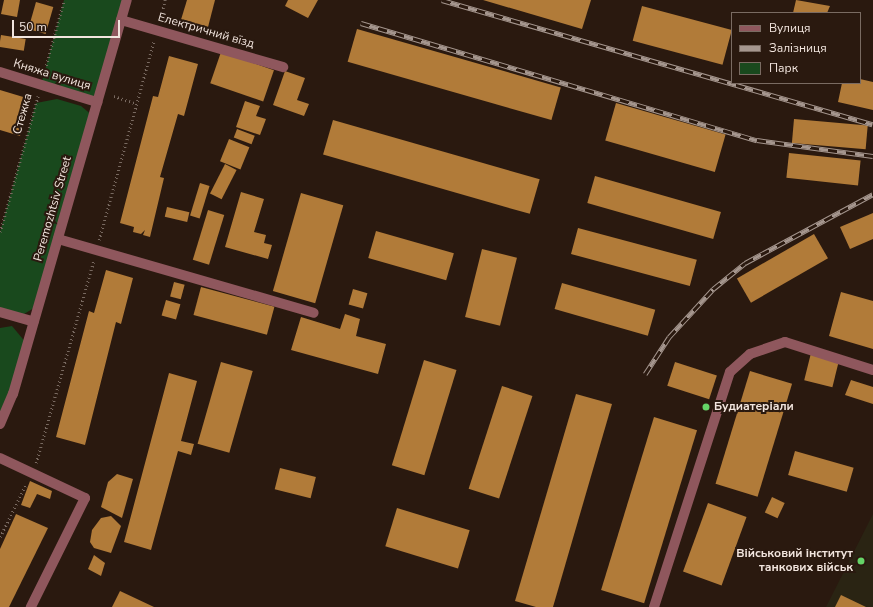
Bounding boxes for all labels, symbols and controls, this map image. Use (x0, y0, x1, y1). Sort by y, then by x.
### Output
street label: Електричний вїзд (156, 10, 256, 52)
scale bar (14, 12, 122, 38)
legend (731, 12, 861, 84)
text: 50 m (19, 19, 47, 35)
text: Вулиця (769, 20, 811, 36)
text: Залізниця (769, 40, 827, 56)
street label: Княжа вулиця (12, 56, 92, 94)
text: Парк (769, 60, 798, 76)
street label: Стежка (10, 92, 36, 136)
street label: Peremozhtsiv Street (31, 155, 75, 263)
place label: Будиатеріали (714, 400, 794, 414)
marker: Будиатеріали (701, 402, 711, 412)
place label: Військовий інститут танкових військ (736, 547, 853, 575)
marker: Військовий інститут танкових військ (856, 556, 866, 566)

